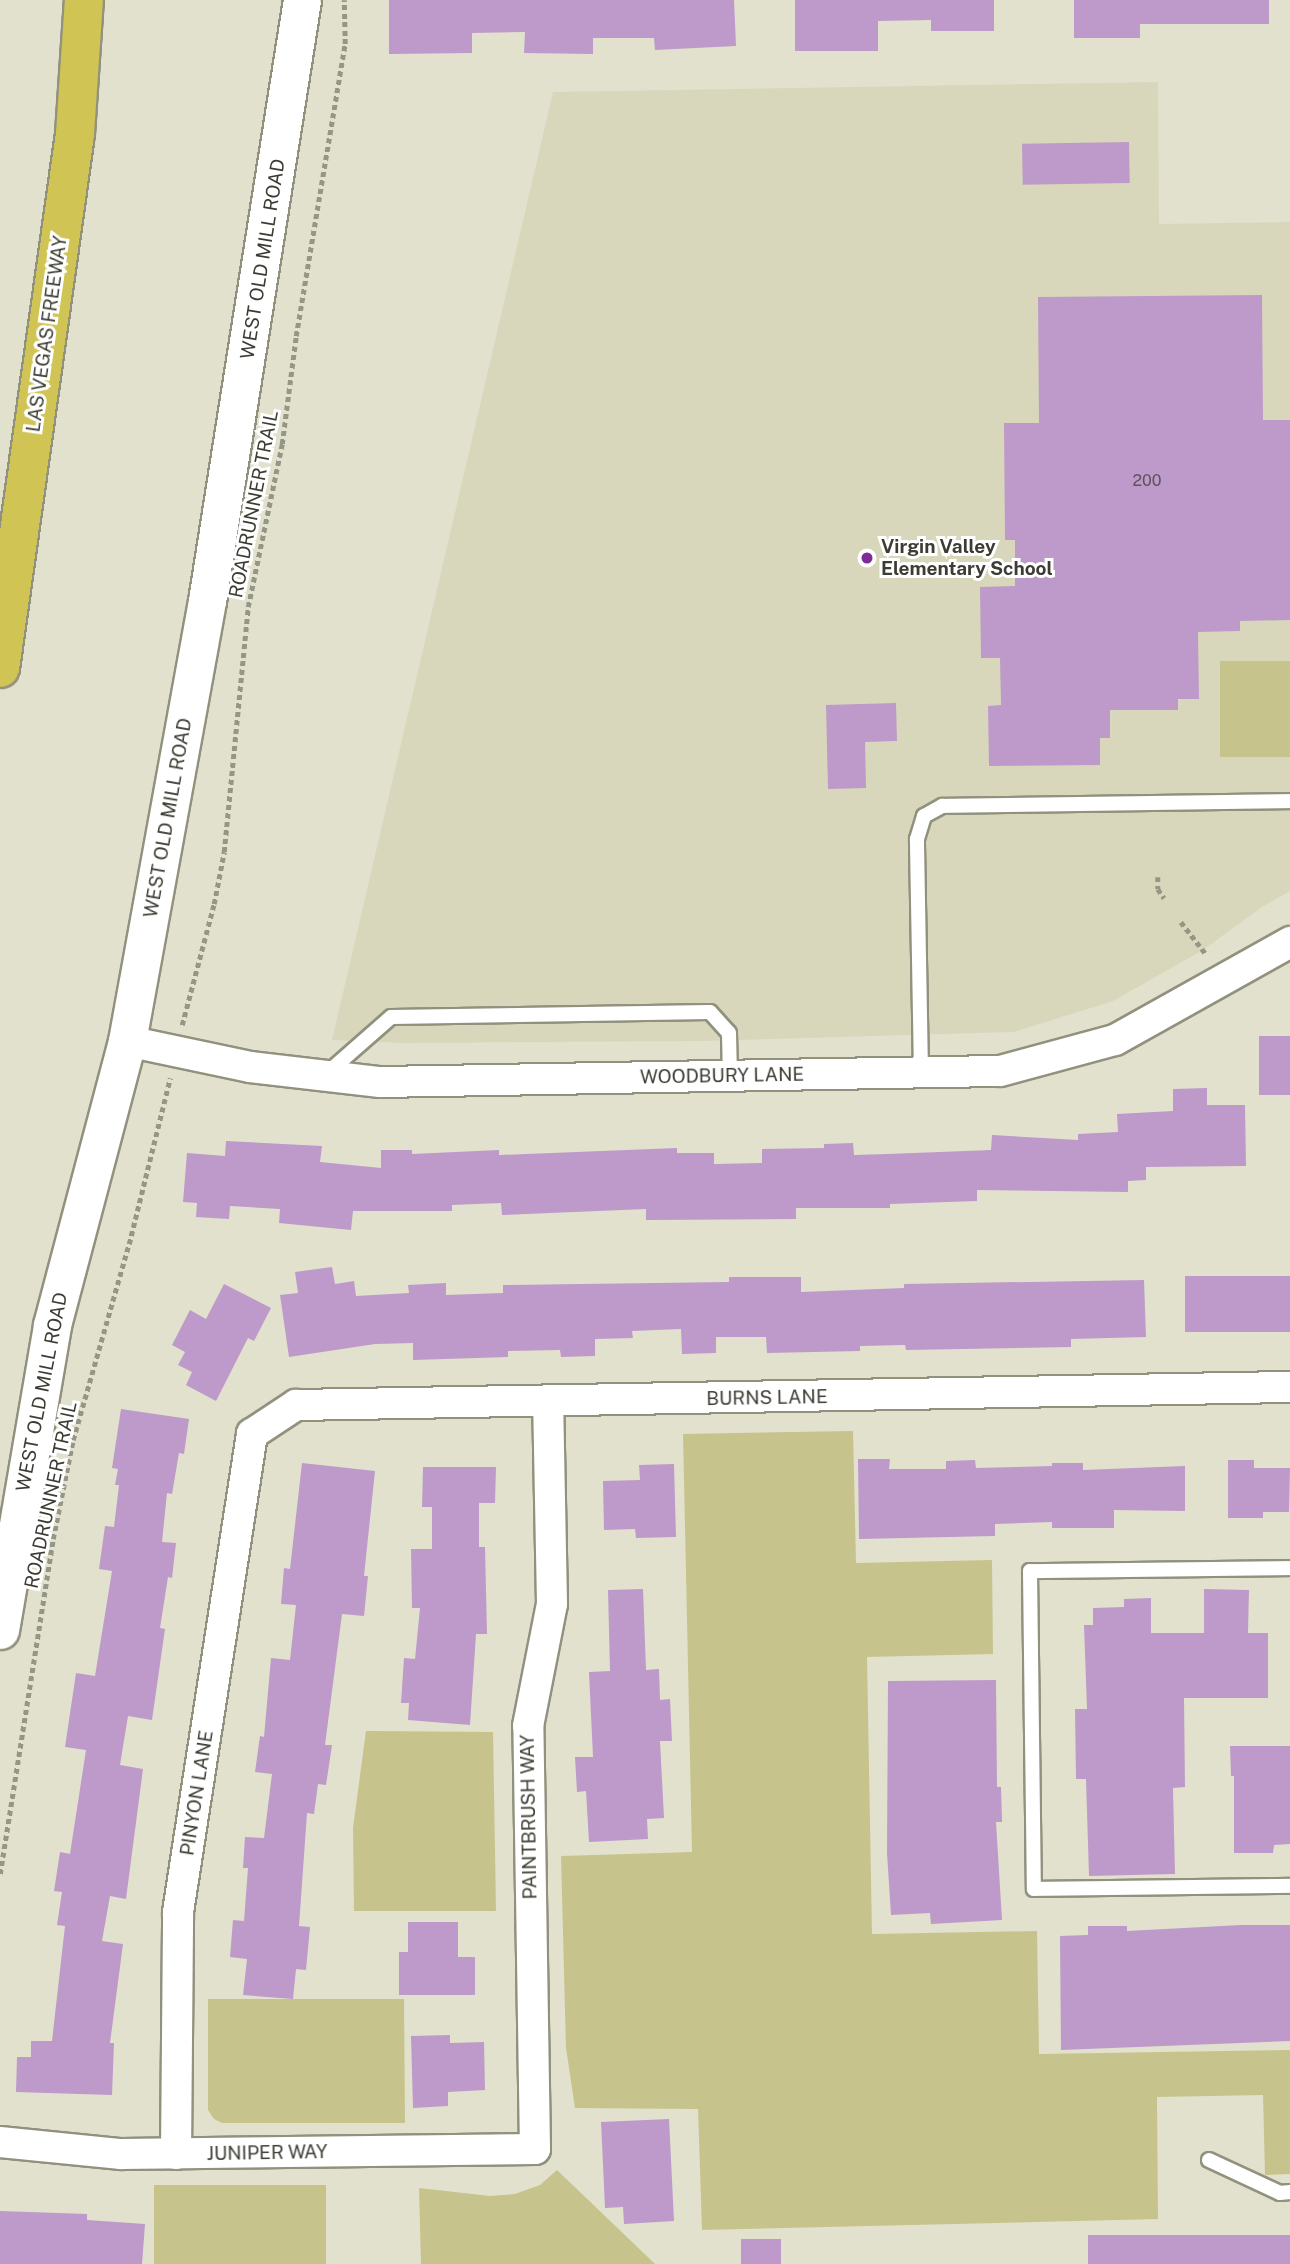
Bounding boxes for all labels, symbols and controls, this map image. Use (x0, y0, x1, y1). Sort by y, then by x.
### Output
street label: WEST OLD MILL ROAD (236, 157, 290, 361)
street label: LAS VEGAS FREEWAY (22, 234, 72, 434)
street label: ROADRUNNER TRAIL (225, 408, 283, 600)
house number: 200 (1132, 471, 1162, 491)
place label: Virgin Valley Elementary School (881, 536, 1053, 580)
marker: Virgin Valley Elementary School (859, 550, 875, 566)
street label: WEST OLD MILL ROAD (139, 716, 197, 920)
street label: WOODBURY LANE (640, 1063, 804, 1089)
street label: WEST OLD MILL ROAD (12, 1290, 72, 1494)
street label: BURNS LANE (706, 1386, 828, 1410)
street label: ROADRUNNER TRAIL (20, 1399, 82, 1591)
street label: PINYON LANE (176, 1729, 218, 1857)
street label: PAINTBRUSH WAY (516, 1734, 542, 1900)
street label: JUNIPER WAY (206, 2141, 328, 2165)

